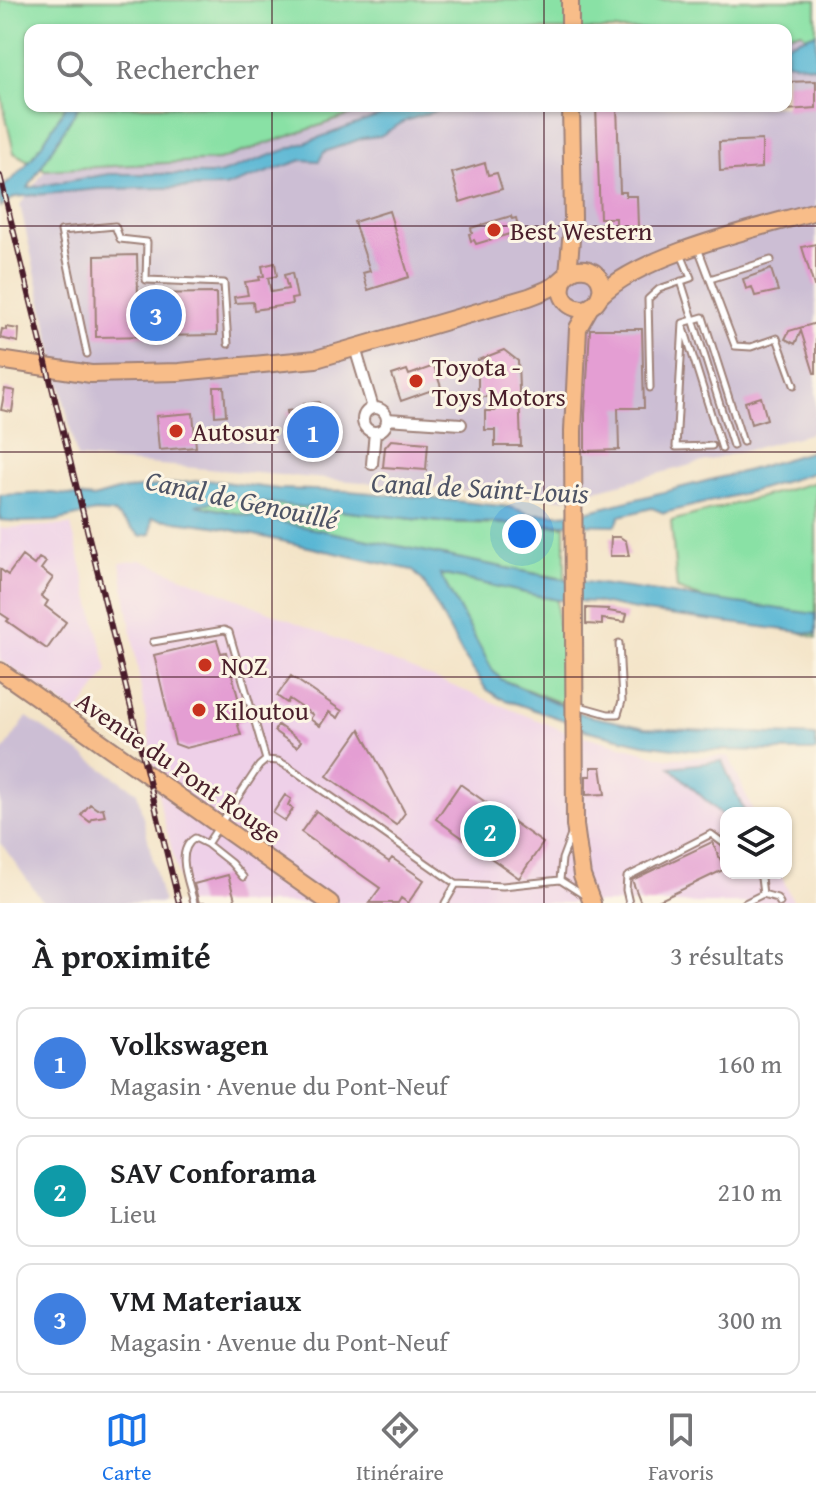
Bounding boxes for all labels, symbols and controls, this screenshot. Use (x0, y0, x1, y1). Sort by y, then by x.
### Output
search box (24, 24, 792, 112)
icon: search (52, 46, 96, 90)
text: Rechercher (116, 46, 259, 90)
place label: Best Western (510, 211, 653, 250)
marker: Best Western (485, 221, 503, 239)
pin: 3 (130, 285, 182, 345)
place label: Toyota - Toys Motors (432, 347, 566, 416)
marker: Toyota - Toys Motors (407, 372, 425, 390)
pin: 1 (287, 402, 339, 462)
place label: Autosur (192, 412, 280, 451)
marker: Autosur (167, 422, 185, 440)
water label: Canal de Genouillé (142, 459, 343, 540)
water label: Canal de Saint-Louis (370, 461, 590, 513)
your location (502, 514, 542, 554)
place label: NOZ (221, 646, 268, 685)
marker: NOZ (196, 656, 214, 674)
street label: Avenue du Pont Rouge (68, 681, 290, 853)
place label: Kiloutou (215, 691, 309, 730)
marker: Kiloutou (190, 701, 208, 719)
pin: 2 (464, 801, 516, 861)
map controls (720, 807, 792, 879)
button: layers (720, 807, 792, 879)
text: À proximité (32, 931, 211, 980)
text: 3 résultats (670, 936, 784, 975)
text: Volkswagen (110, 1022, 268, 1066)
text: 1 (53, 1044, 67, 1083)
text: 160 m (717, 1044, 782, 1083)
text: Magasin · Avenue du Pont-Neuf (110, 1066, 448, 1105)
text: SAV Conforama (110, 1150, 316, 1194)
text: 2 (53, 1172, 67, 1211)
text: 210 m (717, 1172, 782, 1211)
text: Lieu (110, 1194, 156, 1233)
text: VM Materiaux (110, 1278, 301, 1322)
text: 3 (53, 1300, 67, 1339)
text: 300 m (717, 1300, 782, 1339)
text: Magasin · Avenue du Pont-Neuf (110, 1322, 448, 1361)
tab: Carte (102, 1408, 152, 1488)
tab: Itinéraire (356, 1408, 444, 1488)
tab: Favoris (648, 1408, 714, 1488)

